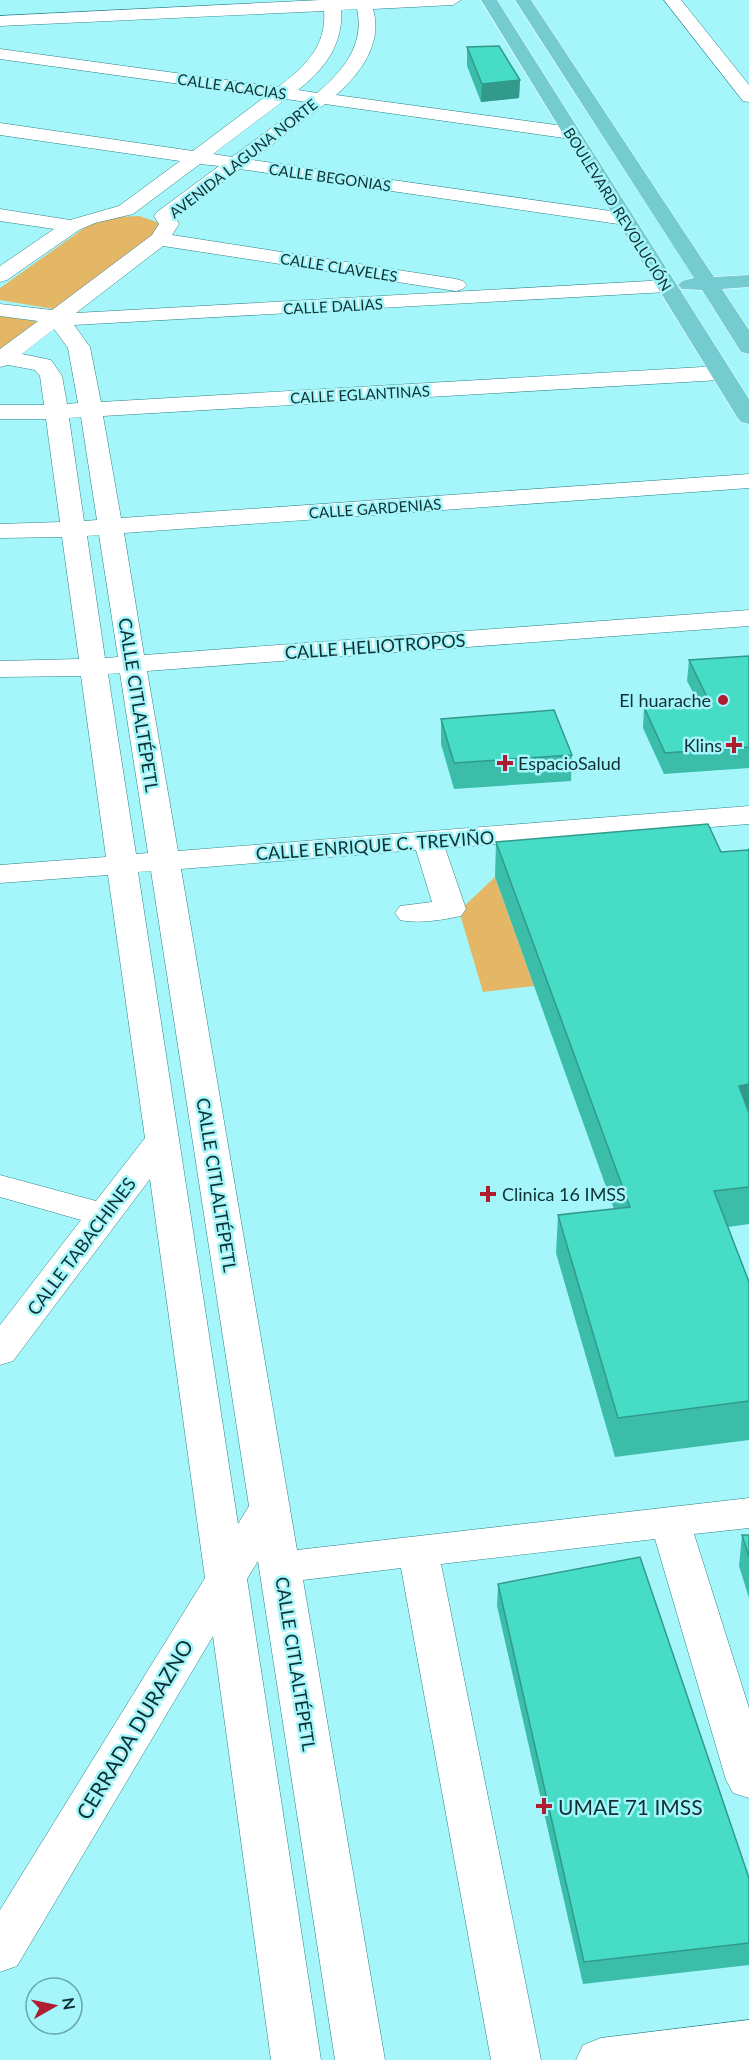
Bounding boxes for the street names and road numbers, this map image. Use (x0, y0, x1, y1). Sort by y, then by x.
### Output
street label: CALLE ACACIAS (176, 69, 288, 103)
street label: AVENIDA LAGUNA NORTE (165, 95, 321, 221)
street label: BOULEVARD REVOLUCIÓN (560, 124, 676, 294)
street label: CALLE BEGONIAS (268, 160, 392, 194)
street label: CALLE CLAVELES (279, 249, 399, 285)
street label: CALLE DALIAS (283, 294, 383, 318)
street label: CALLE EGLANTINAS (290, 381, 430, 407)
street label: CALLE GARDENIAS (308, 494, 442, 522)
street label: CALLE CITLALTÉPETL (114, 616, 164, 794)
street label: CALLE HELIOTROPOS (284, 629, 466, 663)
street label: CALLE ENRIQUE C. TREVIÑO (255, 826, 495, 864)
street label: CALLE CITLALTÉPETL (192, 1096, 242, 1274)
street label: CALLE TABACHINES (22, 1173, 140, 1319)
street label: CALLE CITLALTÉPETL (271, 1575, 321, 1753)
street label: CERRADA DURAZNO (70, 1635, 198, 1823)

